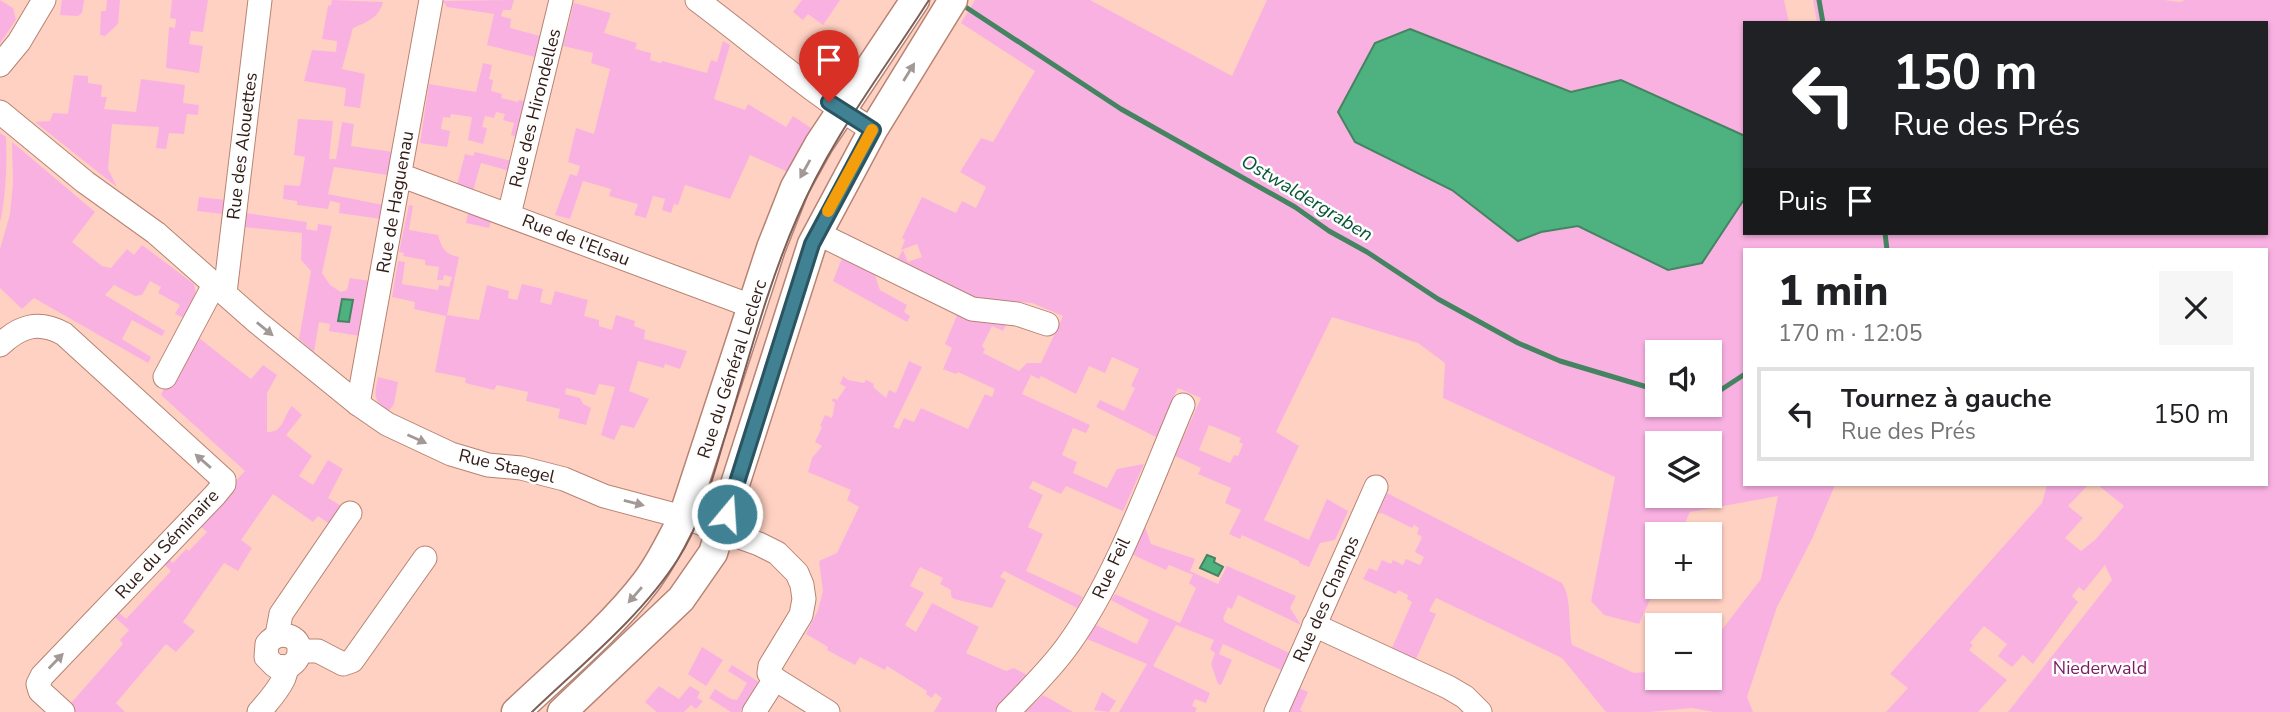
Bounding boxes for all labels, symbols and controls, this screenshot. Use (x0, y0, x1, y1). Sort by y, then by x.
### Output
street label: Rue des Hirondelles (504, 26, 566, 190)
pin (799, 30, 859, 102)
text: 150 m (1893, 39, 2037, 106)
icon: arrive (810, 41, 848, 79)
icon: left (1778, 49, 1869, 140)
one-way arrow (902, 62, 915, 82)
street label: Rue des Alouettes (221, 71, 263, 221)
text: Rue des Prés (1893, 103, 2081, 146)
street label: Rue de Haguenau (371, 129, 419, 275)
water label: Ostwaldergraben (1236, 148, 1378, 248)
one-way arrow (799, 159, 811, 179)
icon: arrive (1841, 182, 1879, 220)
text: Puis (1778, 184, 1827, 219)
street label: Rue de l'Elsau (519, 208, 633, 272)
text: 1 min (1778, 263, 1888, 320)
button: close (2159, 271, 2233, 345)
street label: Rue du Général Leclerc (692, 276, 772, 462)
text: 170 m · 12:05 (1778, 318, 1923, 349)
one-way arrow (256, 321, 274, 336)
map controls (1645, 340, 1722, 690)
button: sound (1645, 340, 1722, 417)
text: Tournez à gauche (1841, 381, 2052, 416)
icon: left (1782, 395, 1820, 433)
text: 150 m (2153, 397, 2229, 432)
text: Rue des Prés (1841, 416, 1976, 447)
button: layers (1645, 431, 1722, 508)
one-way arrow (407, 433, 427, 445)
street label: Rue Staegel (456, 443, 558, 489)
one-way arrow (195, 453, 212, 469)
position arrow (690, 477, 764, 551)
street label: Rue du Séminaire (110, 484, 224, 604)
one-way arrow (623, 498, 645, 509)
button: + (1645, 522, 1722, 599)
street label: Rue des Champs (1287, 532, 1365, 666)
street label: Rue Feil (1086, 533, 1136, 603)
one-way arrow (628, 587, 643, 604)
button: − (1645, 613, 1722, 690)
one-way arrow (47, 653, 63, 670)
park label: Niederwald (2053, 656, 2147, 680)

